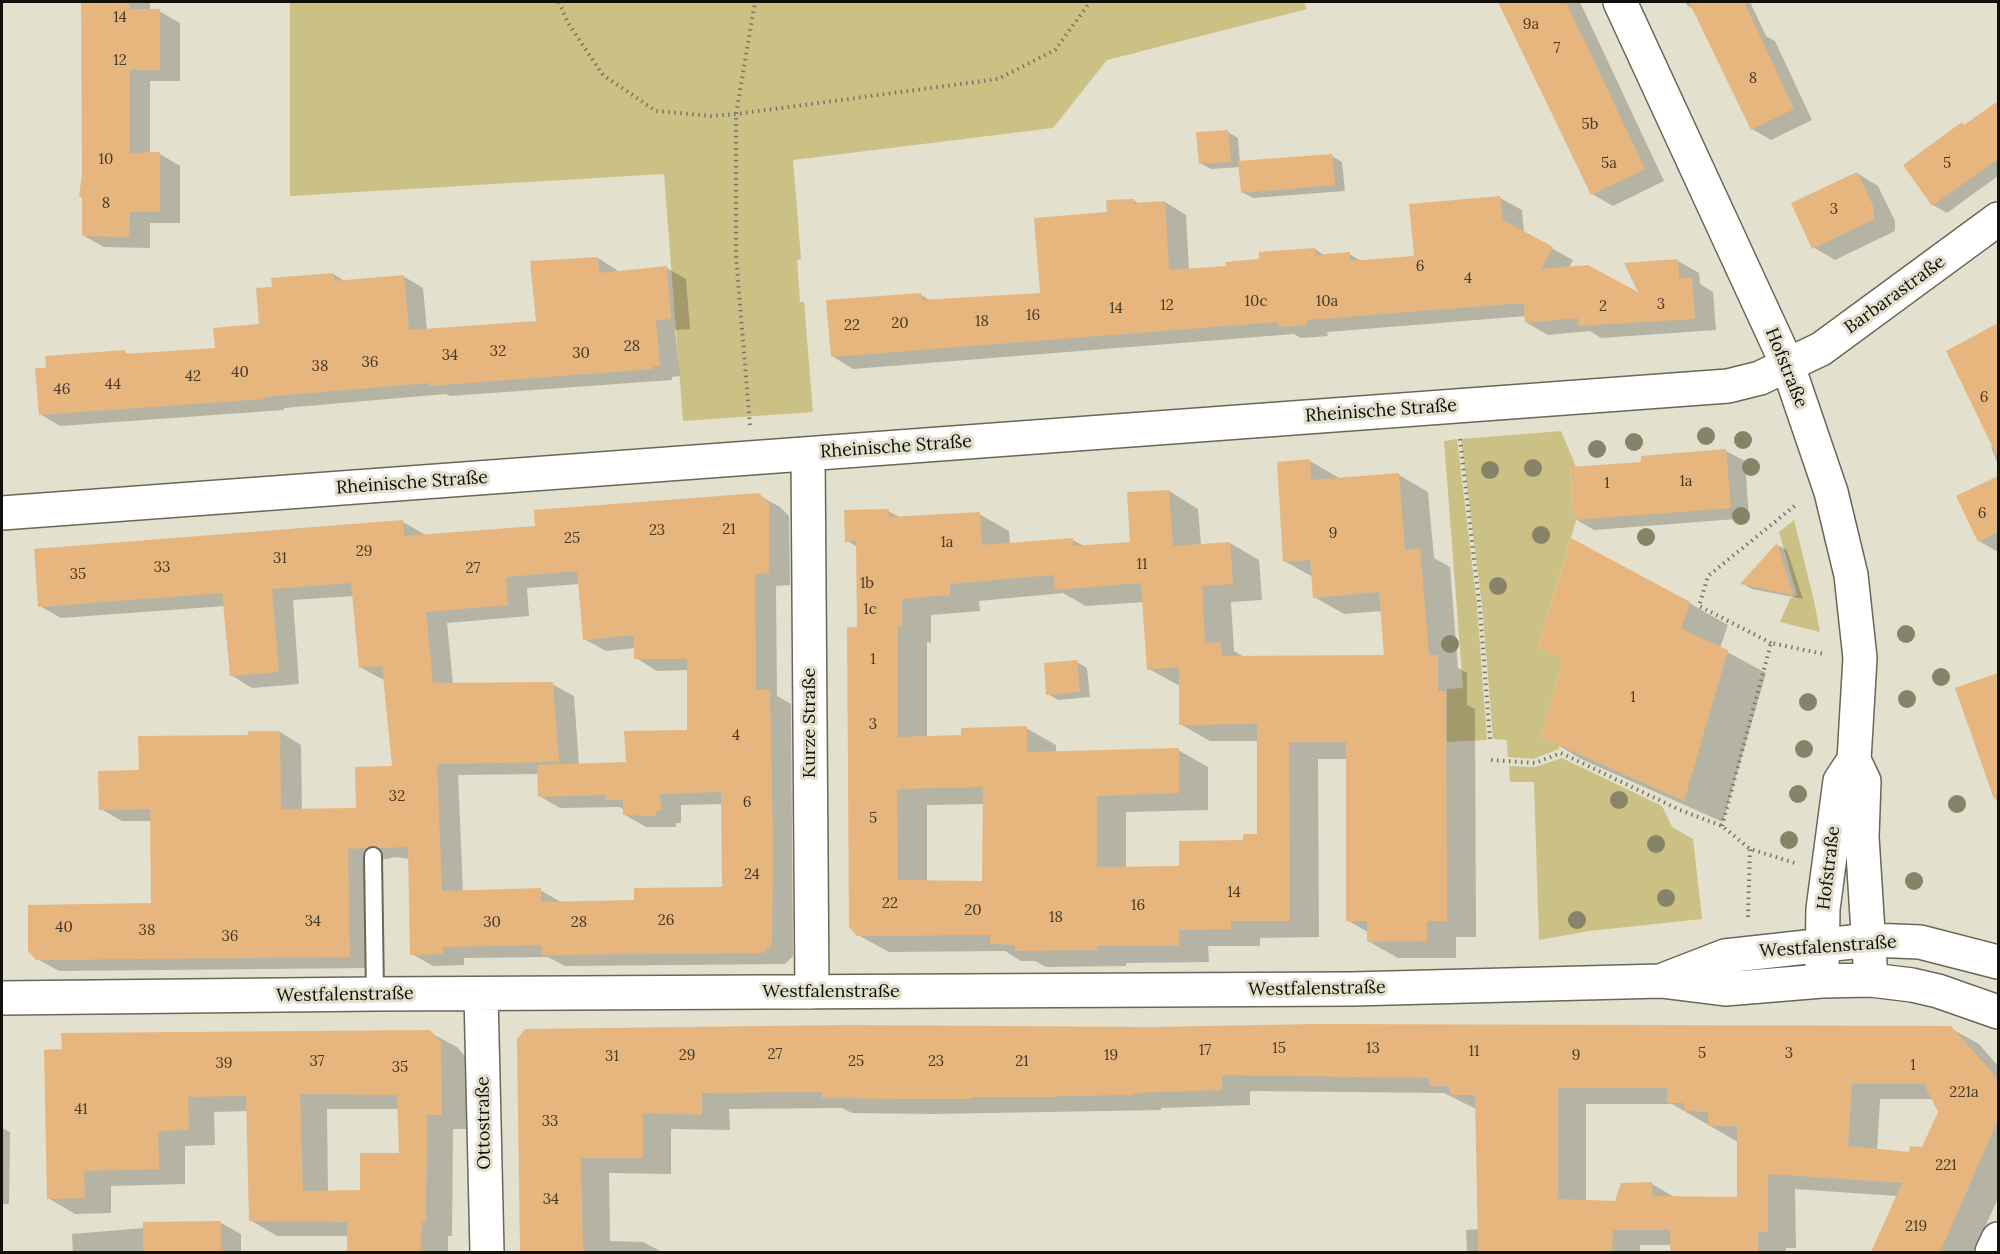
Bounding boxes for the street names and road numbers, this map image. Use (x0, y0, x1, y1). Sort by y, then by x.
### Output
street label: Barbarastraße (1840, 251, 1950, 339)
street label: Hofstraße (1760, 325, 1812, 411)
street label: Rheinische Straße (1304, 395, 1458, 427)
street label: Rheinische Straße (819, 431, 973, 463)
street label: Rheinische Straße (335, 467, 489, 499)
street label: Kurze Straße (799, 668, 821, 778)
street label: Hofstraße (1813, 825, 1845, 911)
street label: Westfalenstraße (1759, 931, 1897, 963)
street label: Westfalenstraße (1248, 977, 1386, 1001)
street label: Westfalenstraße (762, 981, 900, 1003)
street label: Westfalenstraße (276, 983, 414, 1007)
street label: Ottostraße (472, 1076, 496, 1170)

